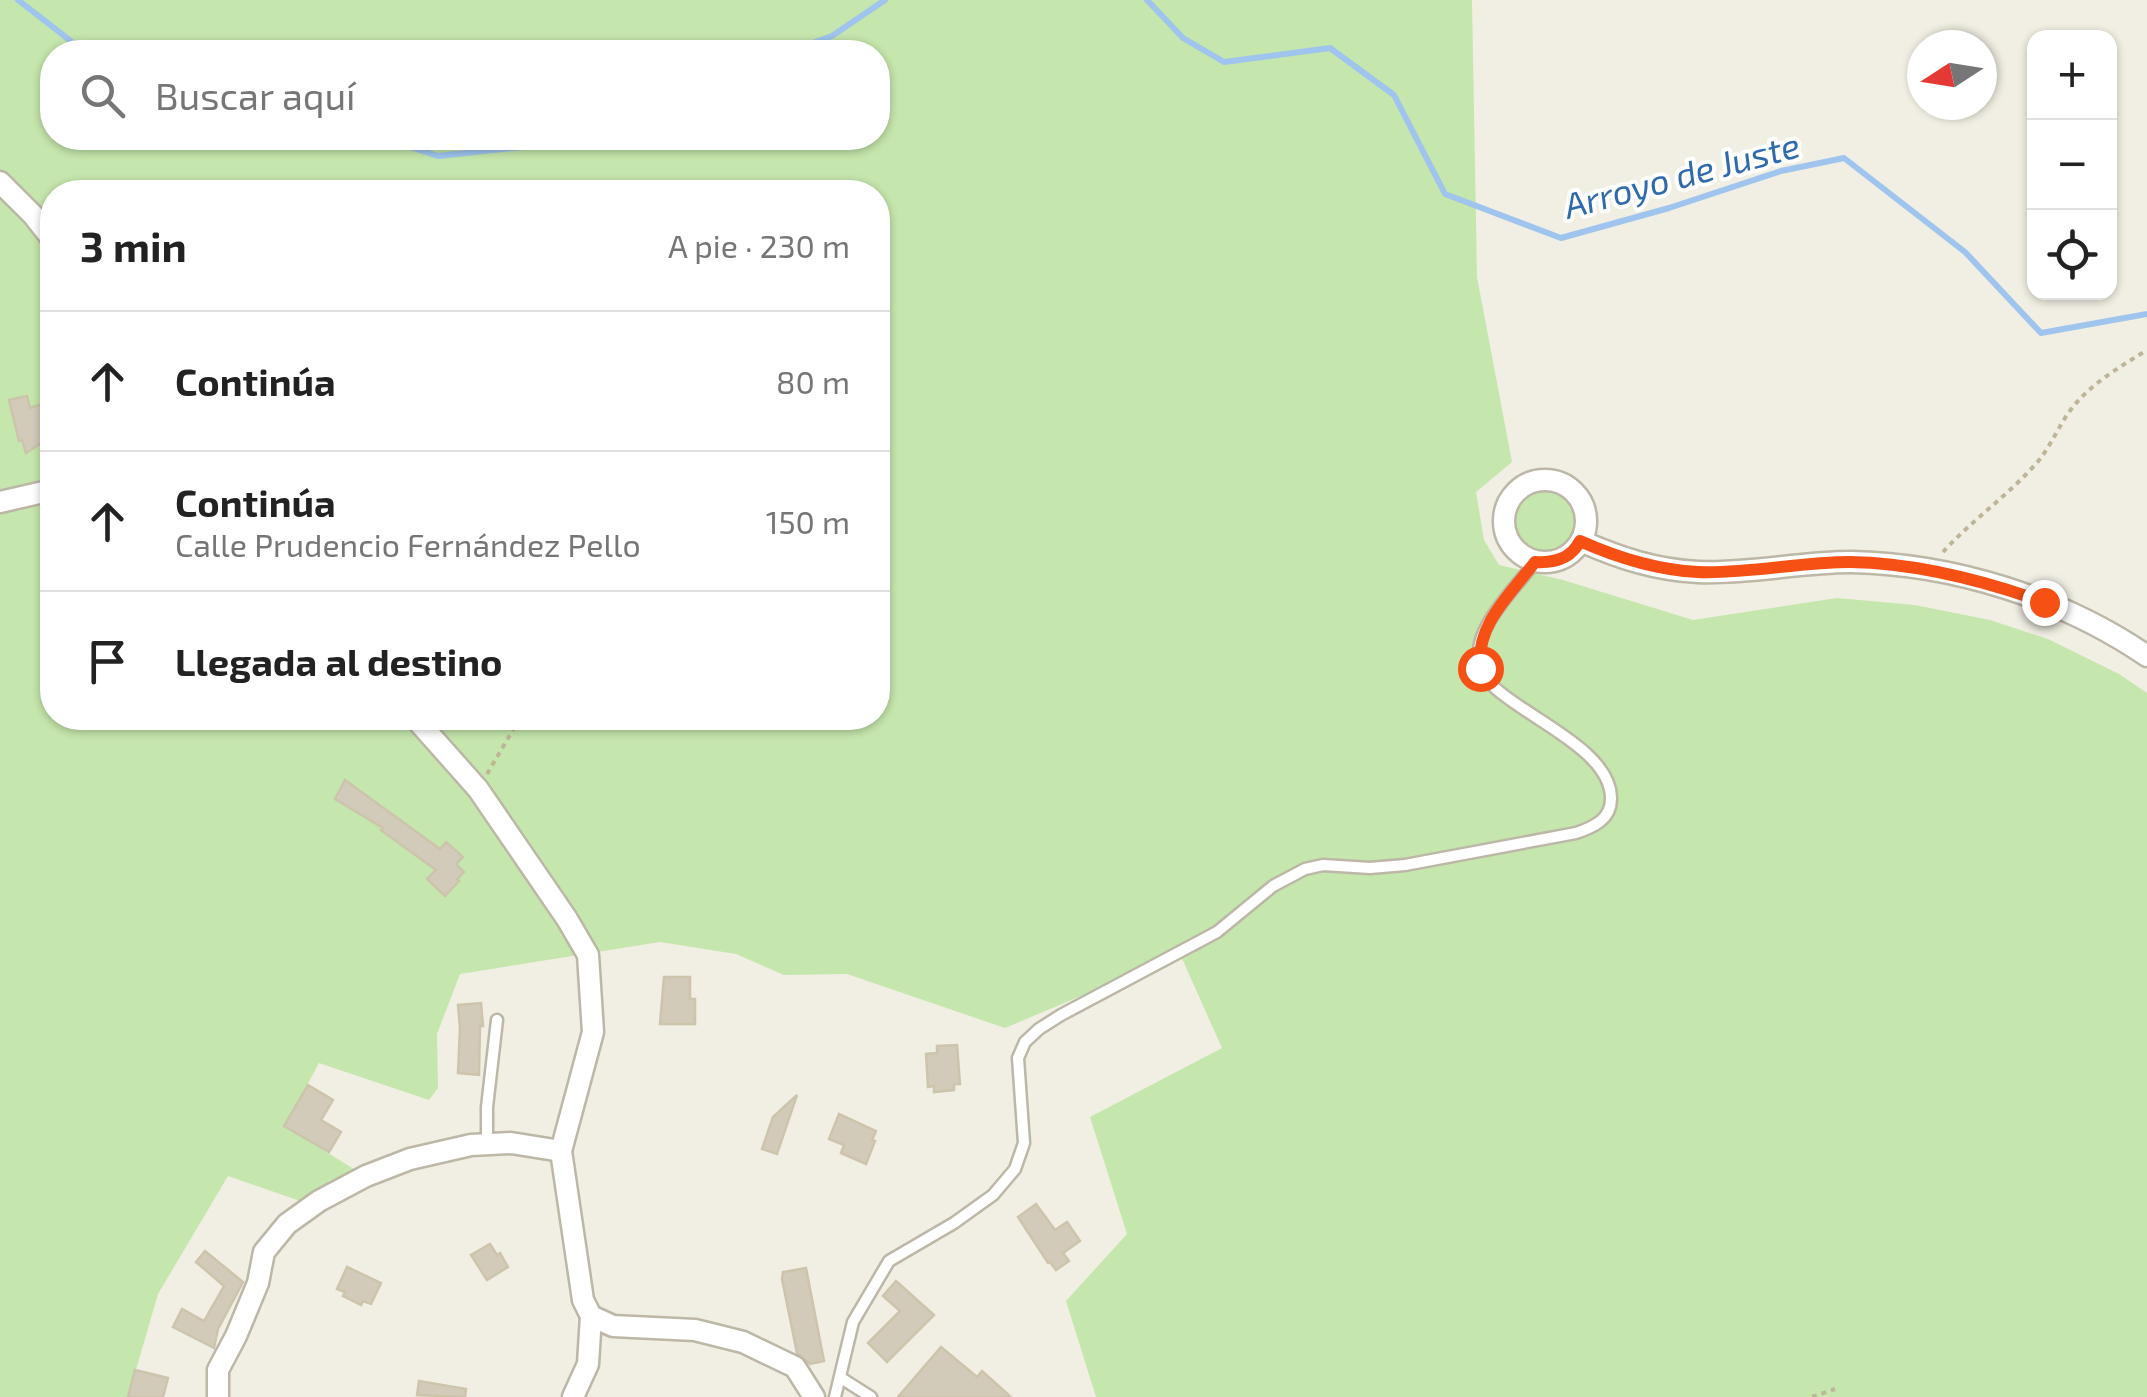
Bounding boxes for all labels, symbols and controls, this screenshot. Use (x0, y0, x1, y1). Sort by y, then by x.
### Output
north arrow (1907, 30, 1997, 120)
map controls (2027, 30, 2117, 300)
button: + (2027, 30, 2117, 120)
search box (40, 40, 890, 150)
icon: search (75, 68, 130, 123)
text: Buscar aquí (155, 72, 356, 118)
button: − (2027, 120, 2117, 210)
water label: Arroyo de Juste (1557, 122, 1804, 227)
button: locate (2027, 210, 2117, 300)
text: 3 min (80, 220, 187, 270)
text: A pie · 230 m (668, 226, 850, 264)
icon: ahead (80, 354, 135, 409)
text: Continúa (175, 358, 336, 404)
text: 80 m (776, 362, 850, 400)
text: Continúa (175, 479, 336, 525)
icon: ahead (80, 494, 135, 549)
text: 150 m (766, 502, 850, 540)
text: Calle Prudencio Fernández Pello (175, 525, 641, 563)
route end (2022, 580, 2068, 626)
icon: arrive (80, 634, 135, 689)
text: Llegada al destino (175, 638, 503, 684)
route start (1458, 646, 1504, 692)

